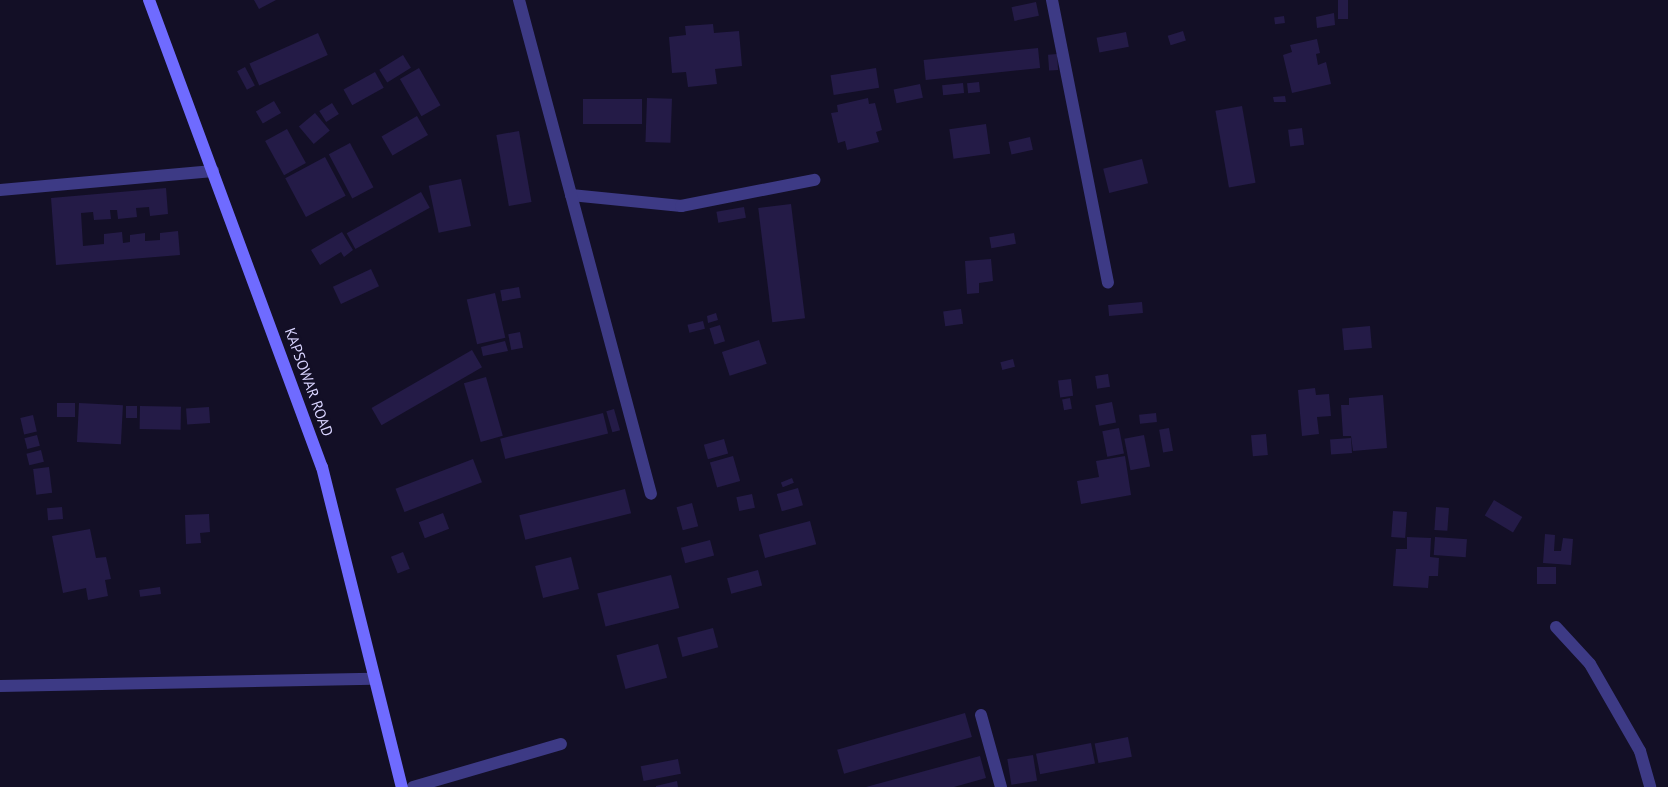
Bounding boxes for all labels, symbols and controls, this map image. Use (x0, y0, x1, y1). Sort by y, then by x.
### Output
street label: KAPSOWAR ROAD (281, 325, 337, 439)

